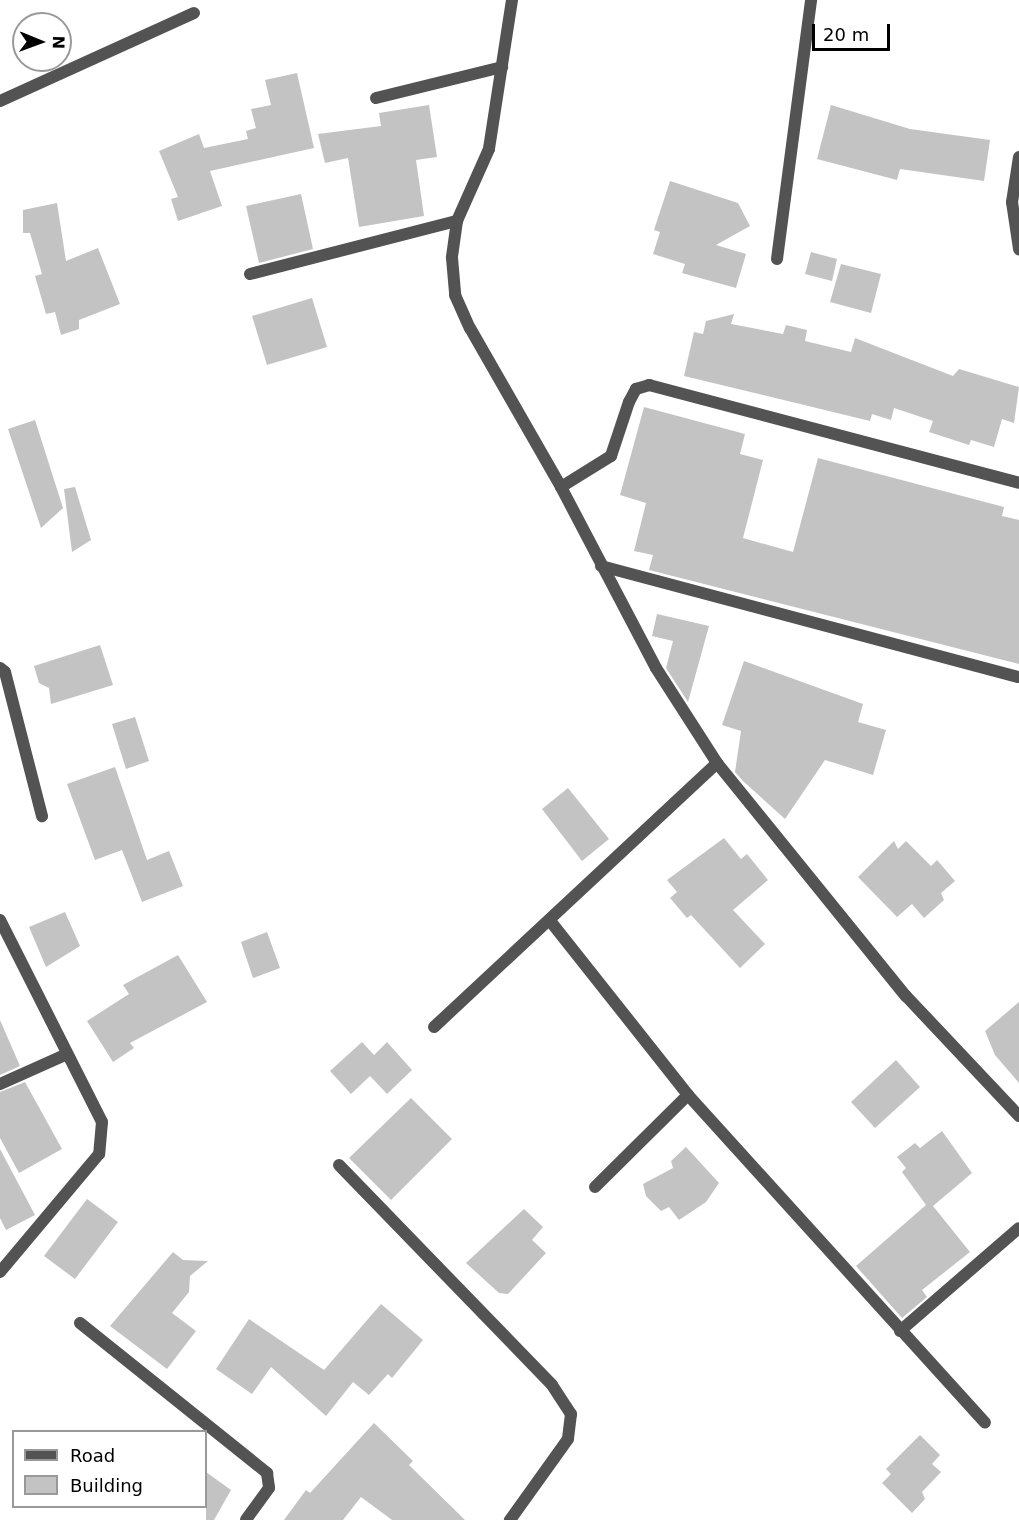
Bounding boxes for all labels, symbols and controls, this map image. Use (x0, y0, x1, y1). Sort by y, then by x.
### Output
north arrow (12, 12, 72, 72)
scale bar (815, 12, 893, 50)
text: 20 m (823, 24, 869, 45)
text: N (49, 35, 68, 49)
legend (12, 1430, 207, 1508)
text: Road (70, 1445, 115, 1466)
text: Building (70, 1475, 143, 1496)

